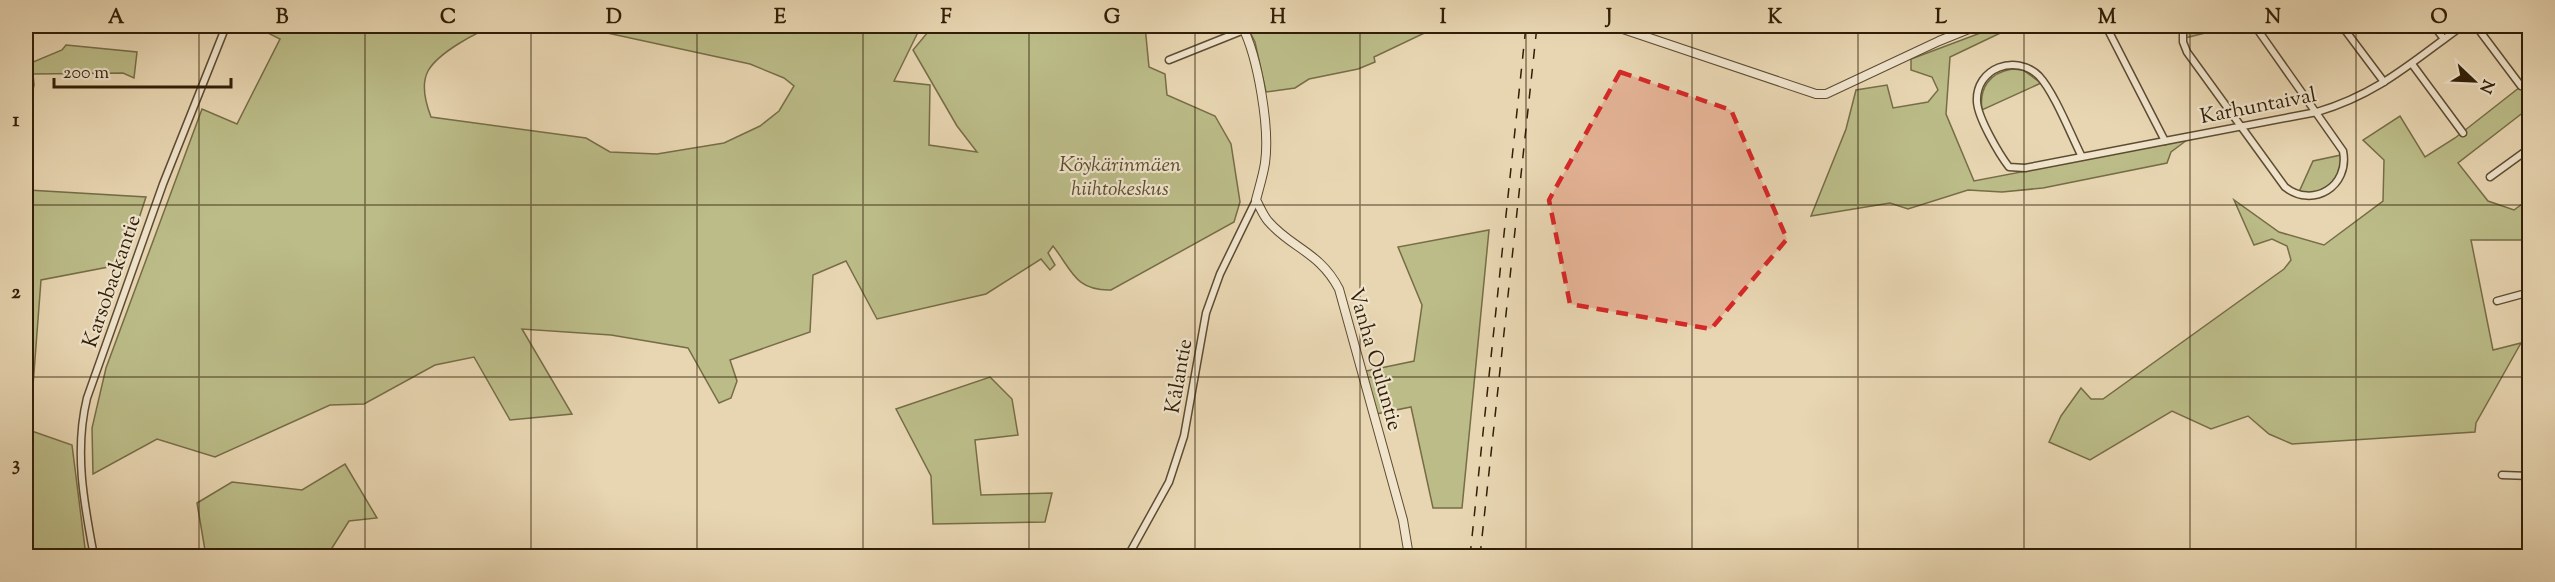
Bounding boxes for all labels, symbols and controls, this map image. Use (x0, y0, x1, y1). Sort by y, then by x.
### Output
text: A (108, 4, 125, 33)
text: B (276, 4, 289, 33)
text: C (440, 4, 456, 33)
text: D (606, 4, 622, 33)
text: E (774, 4, 787, 33)
text: F (940, 4, 952, 33)
text: G (1104, 4, 1121, 33)
text: H (1270, 4, 1286, 33)
text: I (1440, 4, 1447, 33)
text: J (1604, 4, 1612, 33)
text: K (1768, 4, 1783, 33)
text: L (1935, 4, 1948, 33)
text: M (2098, 4, 2117, 33)
text: N (2265, 4, 2281, 33)
text: O (2430, 4, 2448, 33)
scale bar (54, 51, 231, 89)
north arrow (2444, 51, 2504, 111)
text: 200 m (63, 61, 109, 87)
text: N (2472, 76, 2499, 96)
street label: Karhuntaival (2198, 81, 2319, 133)
text: 1 (13, 107, 20, 136)
park label: Köykärinmäen hiihtokeskus (1059, 151, 1181, 205)
street label: Karsobackantie (76, 211, 150, 352)
text: 2 (11, 279, 21, 308)
street label: Vanha Ouluntie (1339, 285, 1409, 434)
street label: Kålantie (1159, 337, 1201, 416)
text: 3 (12, 451, 20, 480)

